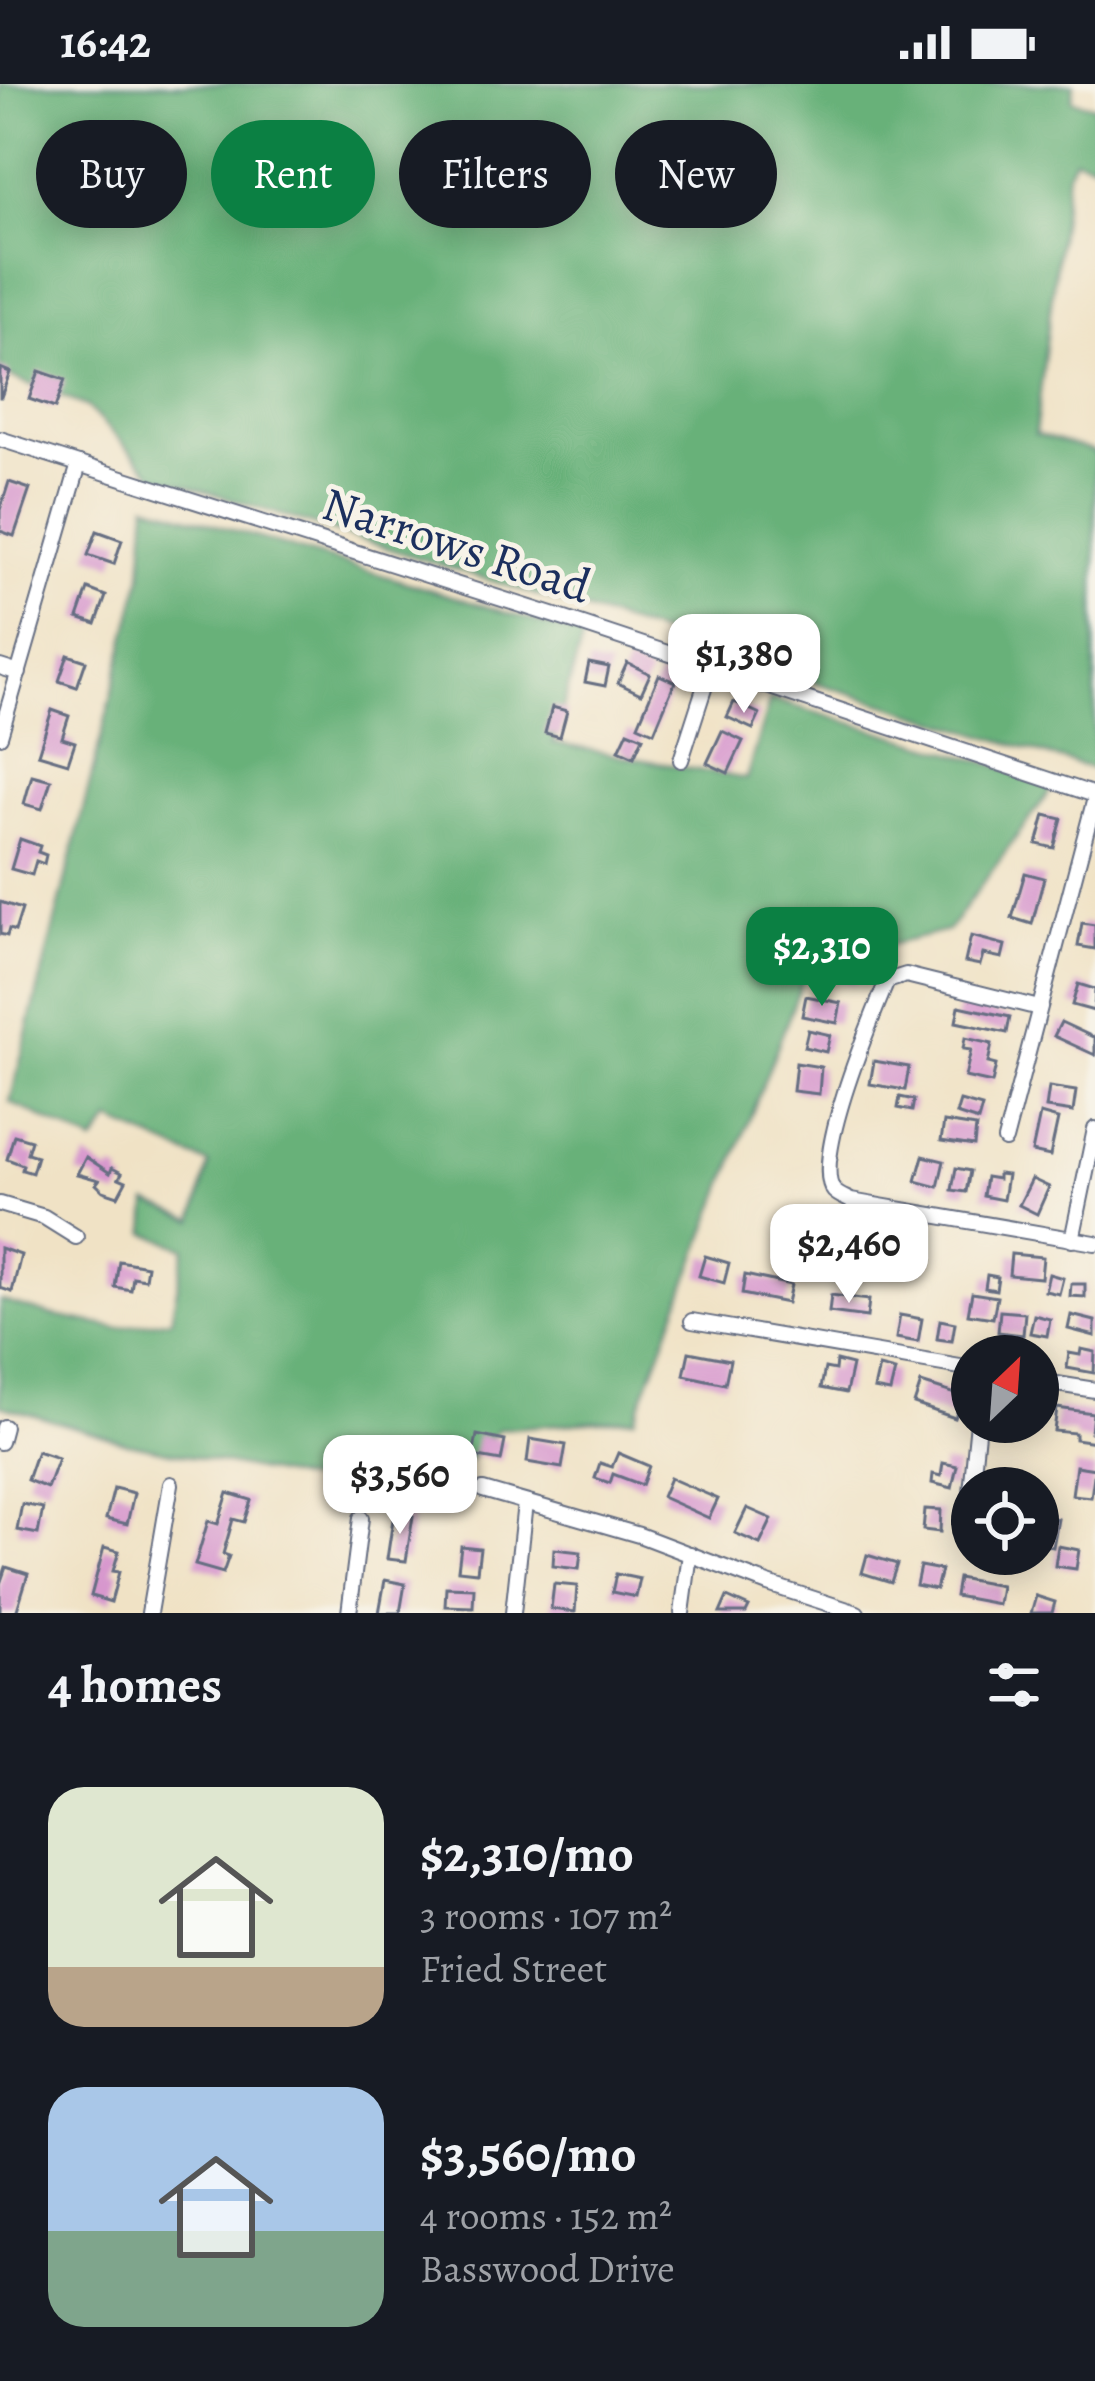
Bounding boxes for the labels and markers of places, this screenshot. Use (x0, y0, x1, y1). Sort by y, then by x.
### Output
pin: $1,380 (646, 614, 842, 716)
pin: $2,310 (724, 907, 920, 1009)
pin: $2,460 (751, 1204, 947, 1306)
pin: $3,560 (302, 1435, 498, 1537)

